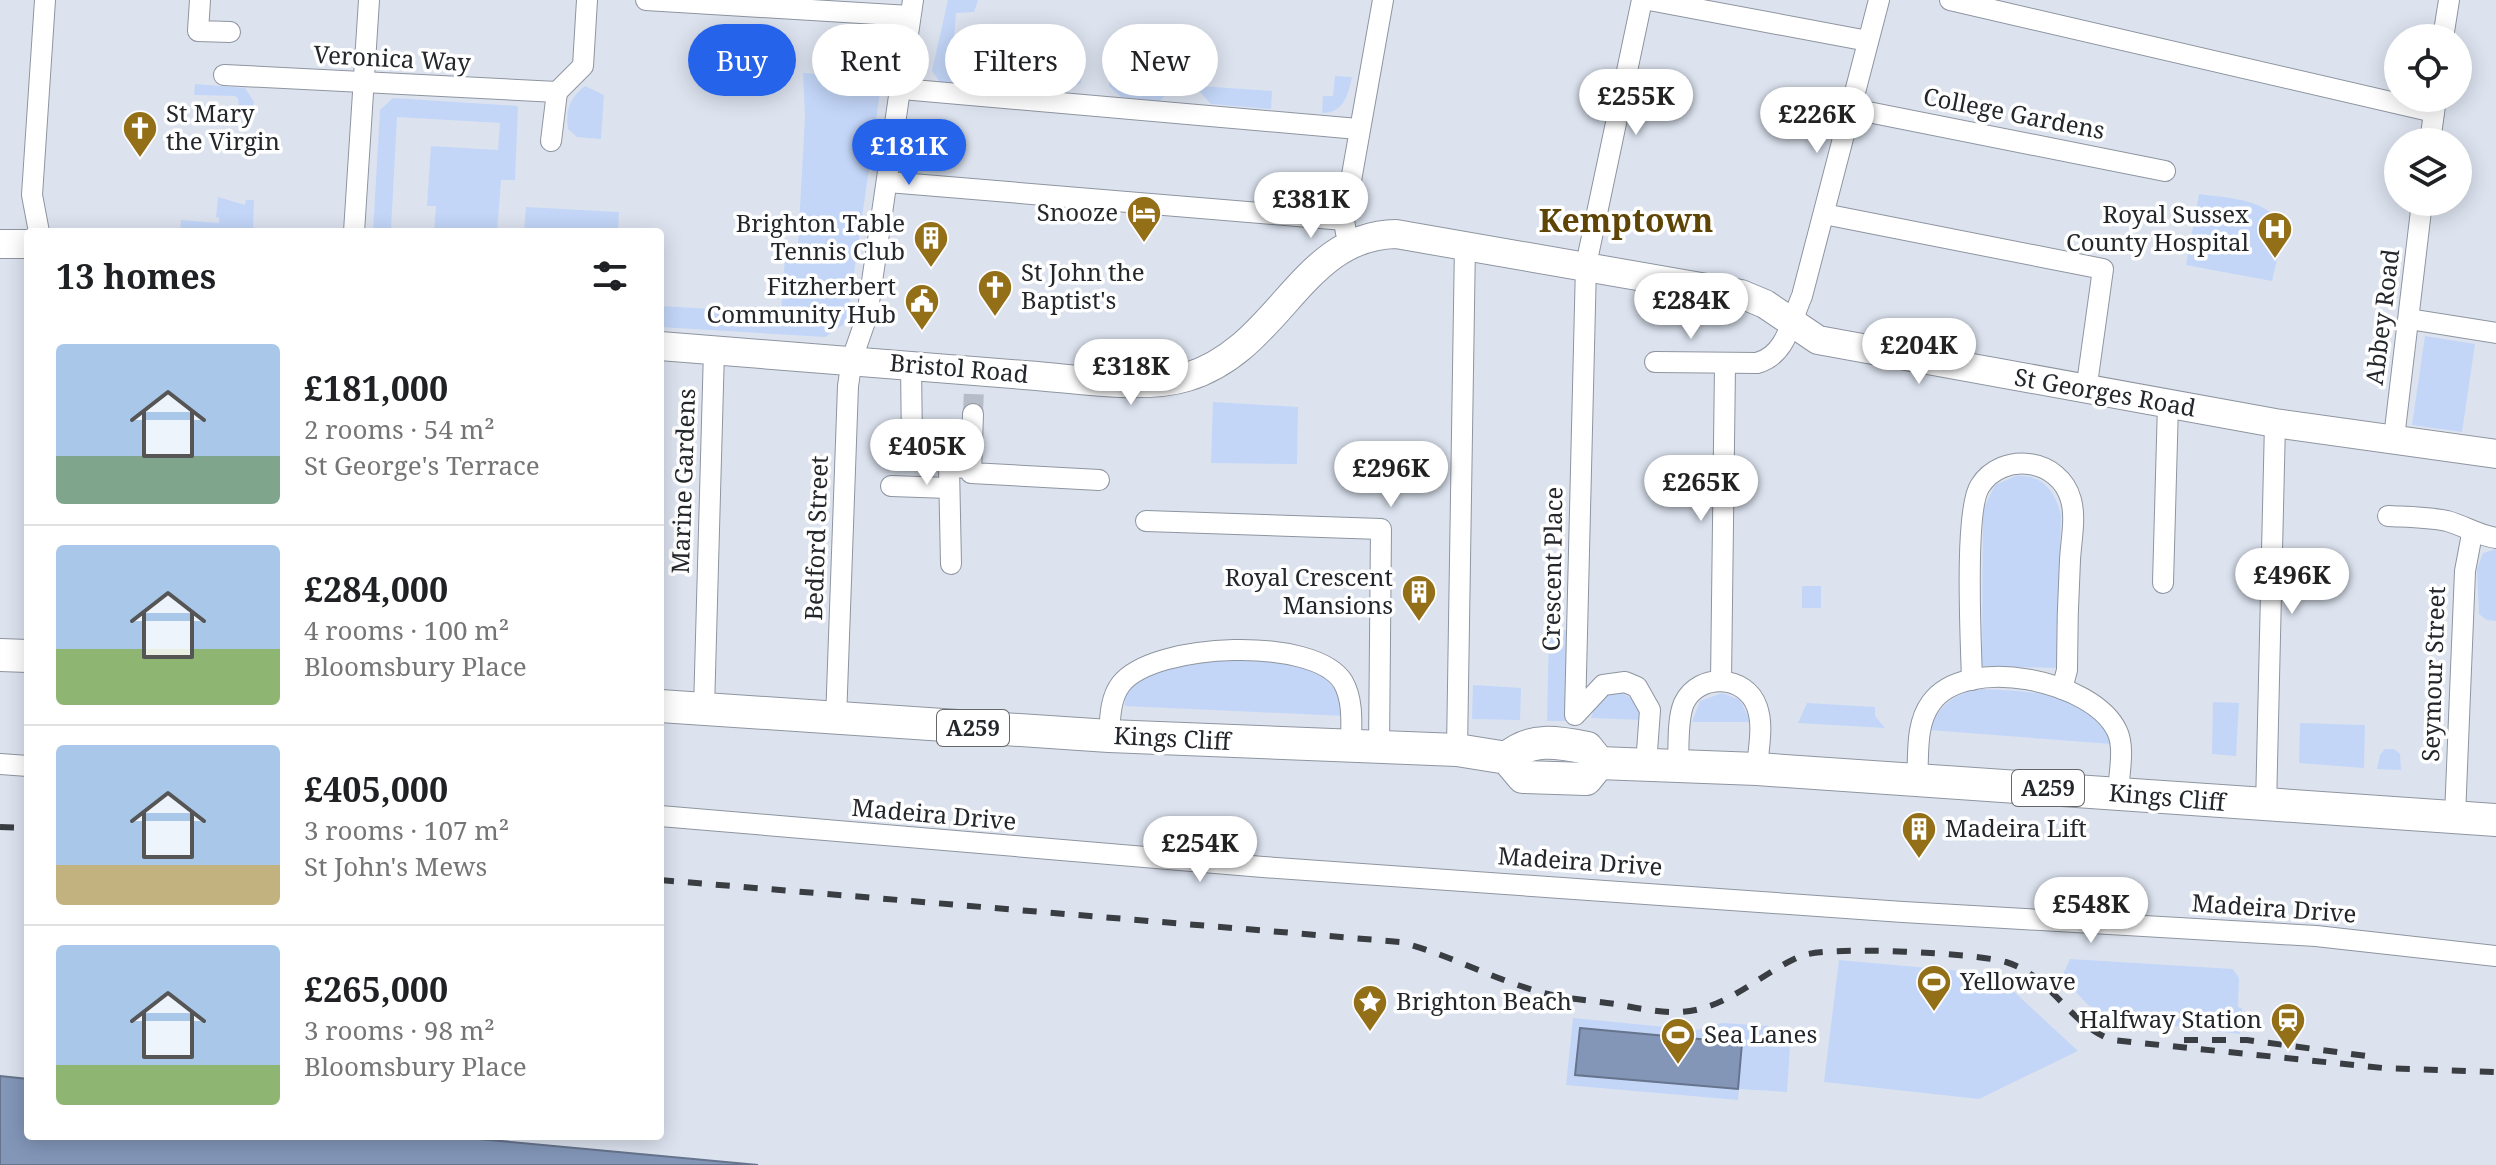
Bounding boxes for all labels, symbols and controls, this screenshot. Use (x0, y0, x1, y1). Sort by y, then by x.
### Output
chip: Buy (688, 24, 796, 96)
chip: Rent (812, 24, 929, 96)
chip: Filters (945, 24, 1086, 96)
chip: New (1102, 24, 1218, 96)
map controls (2384, 24, 2472, 216)
button: locate (2384, 24, 2472, 112)
street label: Veronica Way (313, 37, 472, 78)
pin: £255K (1580, 69, 1692, 137)
text: £255K (1597, 77, 1675, 113)
street label: College Gardens (1921, 79, 2108, 146)
pin: £226K (1761, 87, 1873, 155)
text: £226K (1778, 95, 1856, 131)
place label: St Mary the Virgin (166, 96, 280, 157)
church icon: St Mary the Virgin (121, 109, 159, 159)
pin: £181K (853, 119, 965, 187)
text: £181K (870, 127, 948, 163)
button: layers (2384, 128, 2472, 216)
pin: £381K (1255, 172, 1367, 240)
text: £381K (1272, 180, 1350, 216)
hotel icon: Snooze (1125, 194, 1163, 244)
place label: Snooze (1037, 195, 1118, 228)
place label: Royal Sussex County Hospital (2066, 197, 2250, 258)
district label: Kemptown (1539, 198, 1713, 241)
place label: Brighton Table Tennis Club (736, 206, 905, 267)
hospital icon: Royal Sussex County Hospital (2256, 210, 2294, 260)
building icon: Brighton Table Tennis Club (912, 219, 950, 269)
street label: Abbey Road (2357, 247, 2406, 387)
text: 13 homes (56, 253, 216, 299)
icon: filters (588, 254, 632, 298)
place label: St John the Baptist's (1021, 255, 1145, 316)
church icon: St John the Baptist's (976, 268, 1014, 318)
place label: Fitzherbert Community Hub (706, 269, 896, 330)
pin: £284K (1635, 273, 1747, 341)
text: £284K (1652, 281, 1730, 317)
public building icon: Fitzherbert Community Hub (903, 282, 941, 332)
pin: £204K (1863, 318, 1975, 386)
text: £204K (1880, 326, 1958, 362)
pin: £318K (1075, 339, 1187, 407)
street label: Bristol Road (888, 345, 1030, 390)
text: £318K (1092, 347, 1170, 383)
street label: St Georges Road (2012, 359, 2199, 424)
text: £181,000 (304, 365, 448, 411)
icon: home (120, 376, 216, 472)
street label: Marine Gardens (663, 388, 702, 574)
text: 2 rooms · 54 m² (304, 411, 495, 447)
pin: £405K (871, 419, 983, 487)
text: £405K (888, 427, 966, 463)
pin: £296K (1335, 441, 1447, 509)
text: St George's Terrace (304, 447, 540, 483)
text: £296K (1352, 449, 1430, 485)
street label: Bedford Street (796, 455, 835, 621)
pin: £265K (1645, 455, 1757, 523)
text: £265K (1662, 463, 1740, 499)
street label: Crescent Place (1534, 486, 1569, 652)
pin: £496K (2236, 548, 2348, 616)
text: £496K (2253, 556, 2331, 592)
place label: Royal Crescent Mansions (1225, 560, 1393, 621)
text: £284,000 (304, 566, 448, 612)
building icon: Royal Crescent Mansions (1400, 573, 1438, 623)
icon: home (120, 577, 216, 673)
street label: Seymour Street (2413, 586, 2452, 762)
text: 4 rooms · 100 m² (304, 612, 509, 648)
text: Bloomsbury Place (304, 648, 527, 684)
road number: A259 (937, 710, 1009, 746)
street label: Kings Cliff (1113, 718, 1233, 757)
text: £405,000 (304, 766, 448, 812)
road number: A259 (2012, 770, 2084, 806)
street label: Kings Cliff (2108, 775, 2229, 818)
icon: home (120, 777, 216, 873)
street label: Madeira Drive (850, 790, 1018, 837)
building icon: Madeira Lift (1900, 810, 1938, 860)
place label: Madeira Lift (1945, 811, 2087, 844)
text: 3 rooms · 107 m² (304, 812, 509, 848)
pin: £254K (1144, 816, 1256, 884)
text: £254K (1161, 824, 1239, 860)
street label: Madeira Drive (1497, 838, 1664, 883)
text: St John's Mews (304, 848, 487, 884)
pin: £548K (2035, 877, 2147, 945)
text: £548K (2052, 885, 2130, 921)
street label: Madeira Drive (2191, 885, 2358, 930)
sports icon: Yellowave (1915, 963, 1953, 1013)
place label: Yellowave (1959, 964, 2076, 997)
text: £265,000 (304, 966, 448, 1012)
icon: home (120, 977, 216, 1073)
place icon: Brighton Beach (1351, 983, 1389, 1033)
place label: Brighton Beach (1396, 984, 1572, 1017)
station icon: Halfway Station (2269, 1001, 2307, 1051)
place label: Halfway Station (2079, 1002, 2262, 1035)
text: 3 rooms · 98 m² (304, 1012, 495, 1048)
sports icon: Sea Lanes (1659, 1016, 1697, 1066)
place label: Sea Lanes (1704, 1017, 1817, 1050)
text: Bloomsbury Place (304, 1048, 527, 1084)

